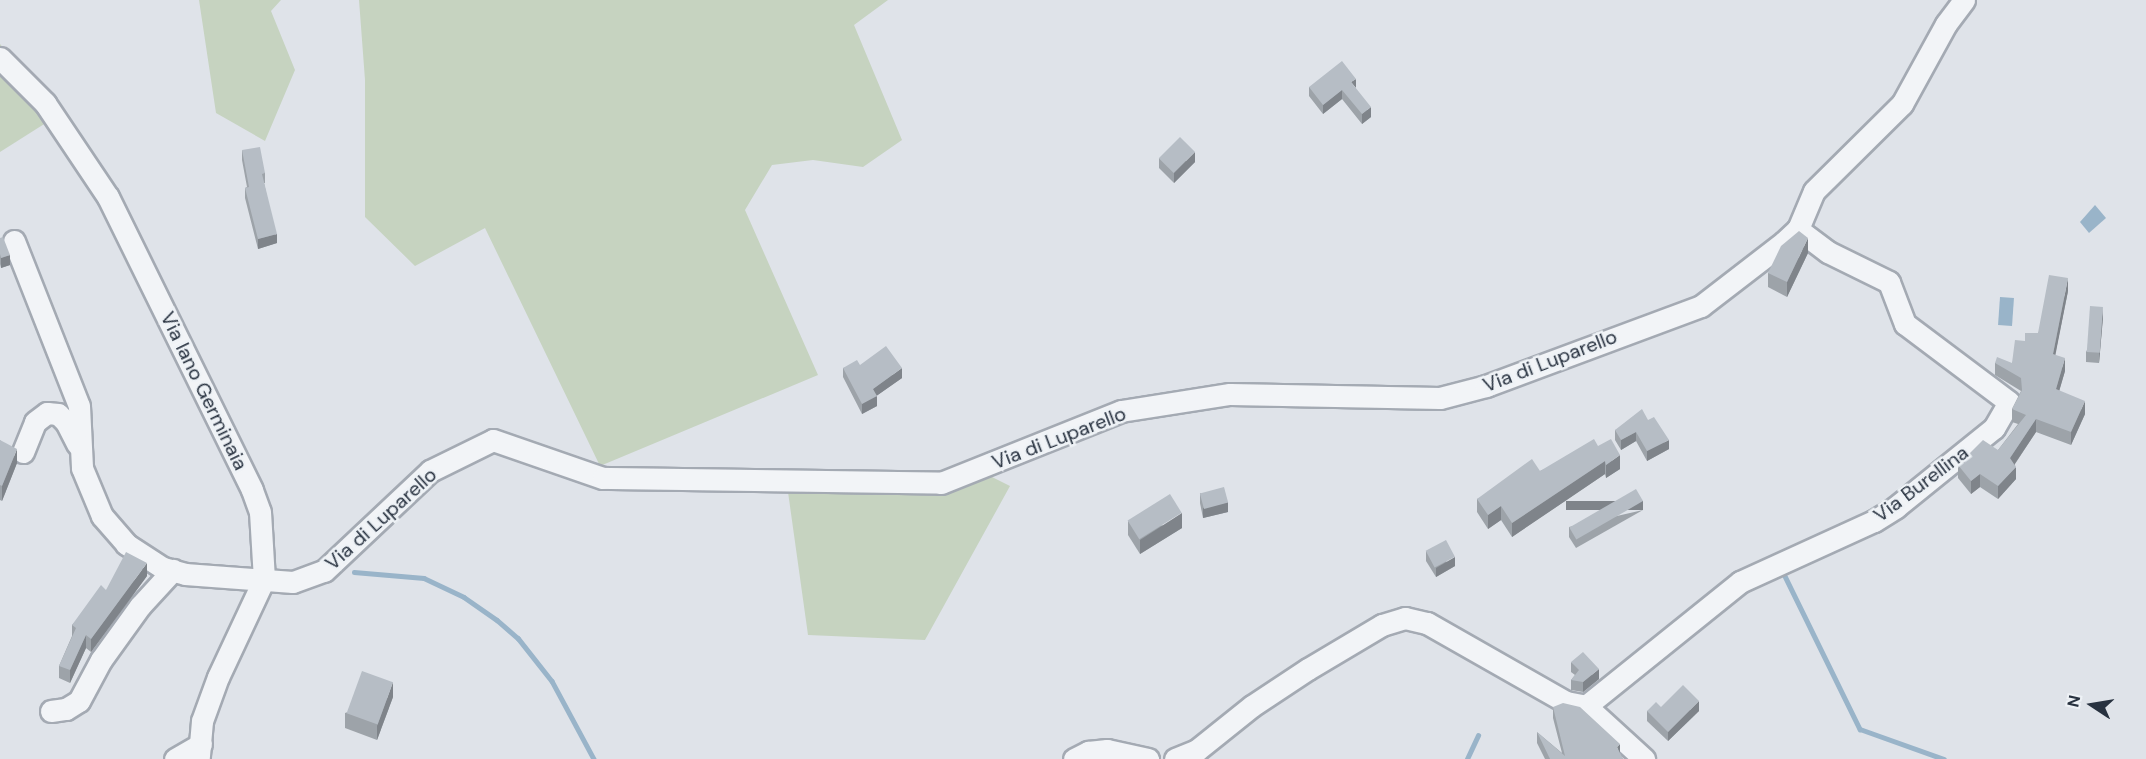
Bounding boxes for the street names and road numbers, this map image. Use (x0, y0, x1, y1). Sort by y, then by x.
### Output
street label: Via Iano Germinaia (155, 308, 253, 474)
street label: Via di Luparello (1480, 324, 1620, 398)
street label: Via di Luparello (989, 401, 1129, 475)
street label: Via Burellina (1869, 441, 1973, 527)
street label: Via di Luparello (320, 463, 442, 575)

